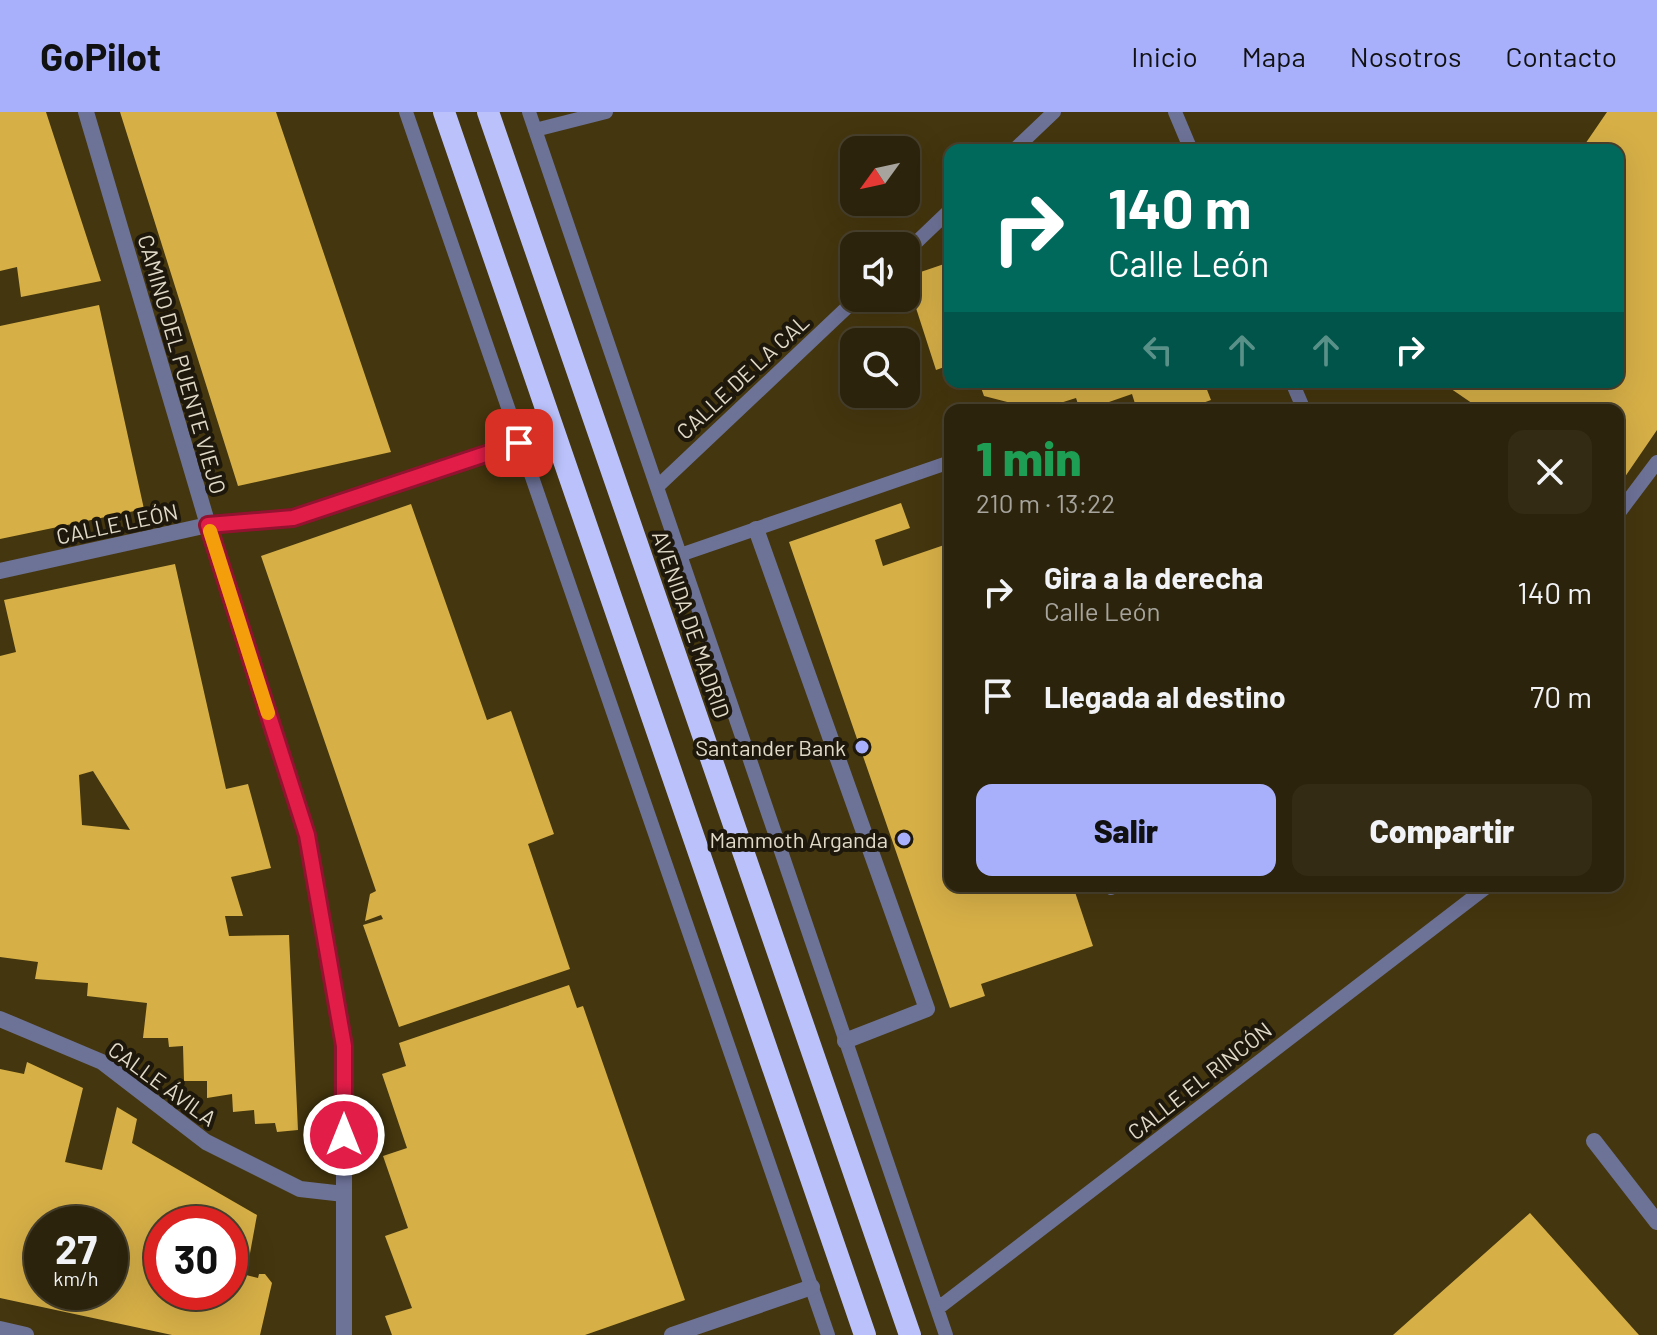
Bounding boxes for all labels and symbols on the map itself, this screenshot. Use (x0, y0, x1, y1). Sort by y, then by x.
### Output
north arrow (840, 136, 920, 216)
street label: CAMINO DEL PUENTE VIEJO (133, 231, 233, 497)
street label: CALLE DE LA CAL (671, 308, 813, 444)
pin (485, 409, 553, 477)
street label: CALLE LEÓN (54, 497, 180, 549)
street label: AVENIDA DE MADRID (648, 527, 736, 721)
place label: Santander Bank (695, 734, 846, 760)
marker: Santander Bank (853, 738, 871, 756)
place label: Mammoth Arganda (710, 826, 888, 852)
marker: Mammoth Arganda (895, 830, 913, 848)
street label: CALLE EL RINCÓN (1122, 1016, 1276, 1144)
street label: CALLE ÁVILA (104, 1035, 222, 1131)
position arrow (302, 1093, 386, 1177)
speed limit sign: 30 (144, 1206, 248, 1310)

